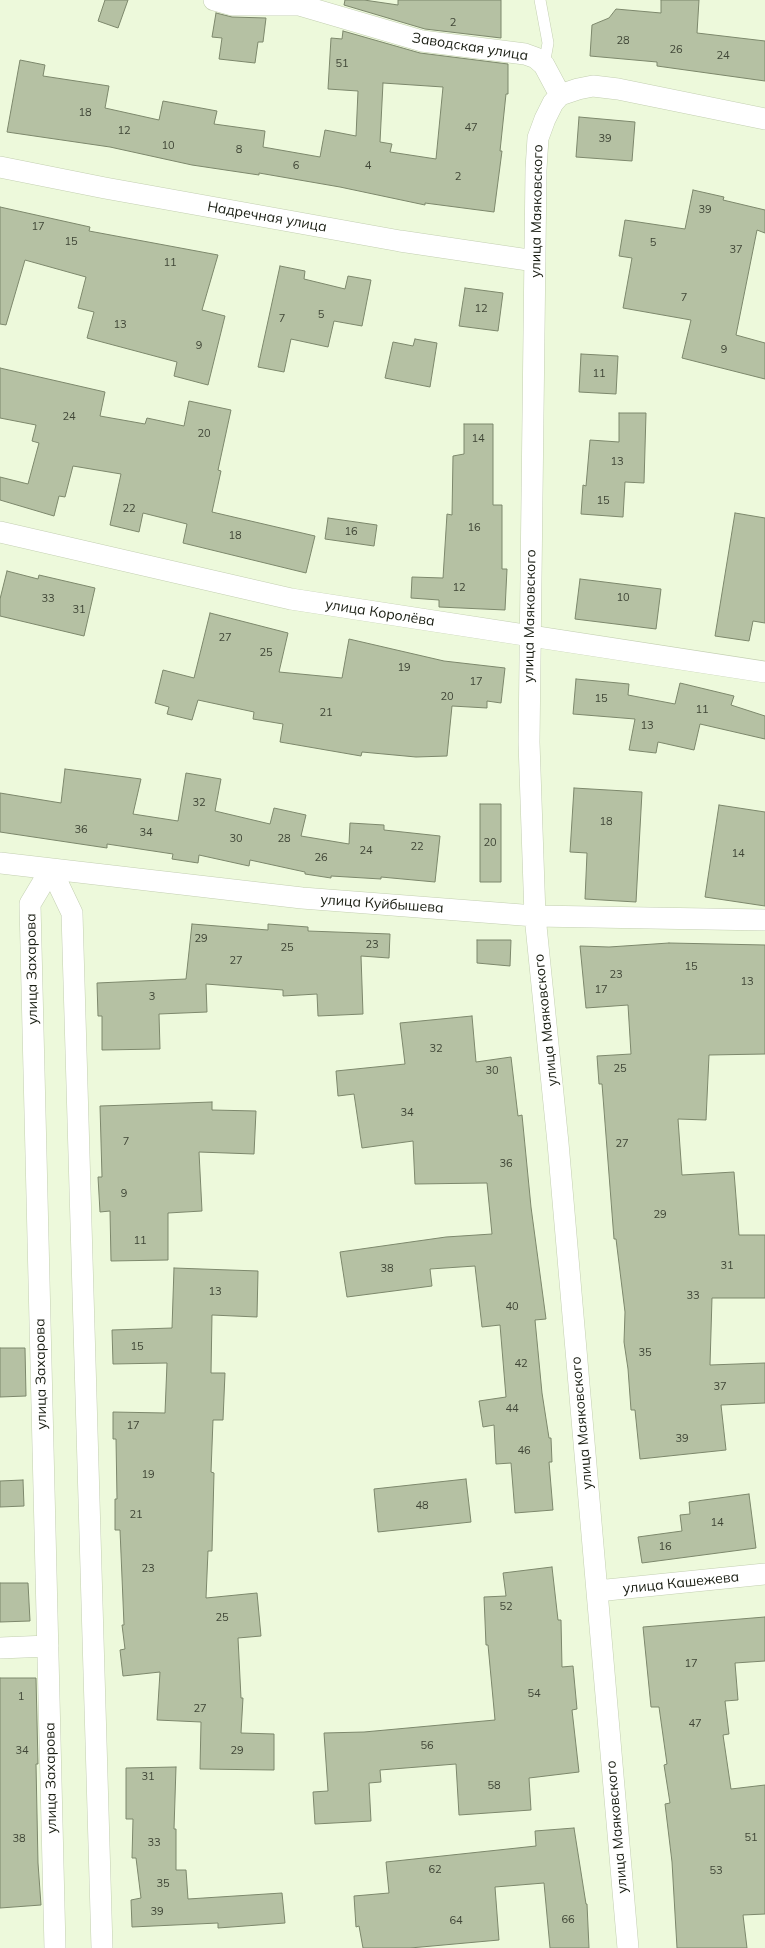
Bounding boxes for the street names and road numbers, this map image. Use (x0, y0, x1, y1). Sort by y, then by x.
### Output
street label: Заводская улица (411, 30, 529, 64)
street label: улица Маяковского (527, 144, 547, 278)
street label: Надречная улица (206, 198, 328, 236)
street label: улица Маяковского (520, 549, 540, 683)
street label: улица Королёва (324, 596, 436, 630)
street label: улица Куйбышева (320, 891, 444, 917)
street label: улица Захарова (23, 913, 41, 1025)
street label: улица Маяковского (531, 953, 561, 1087)
street label: улица Захарова (32, 1318, 50, 1430)
street label: улица Маяковского (568, 1356, 596, 1490)
street label: улица Кашежева (622, 1569, 740, 1597)
street label: улица Захарова (42, 1722, 60, 1834)
street label: улица Маяковского (603, 1760, 631, 1894)

